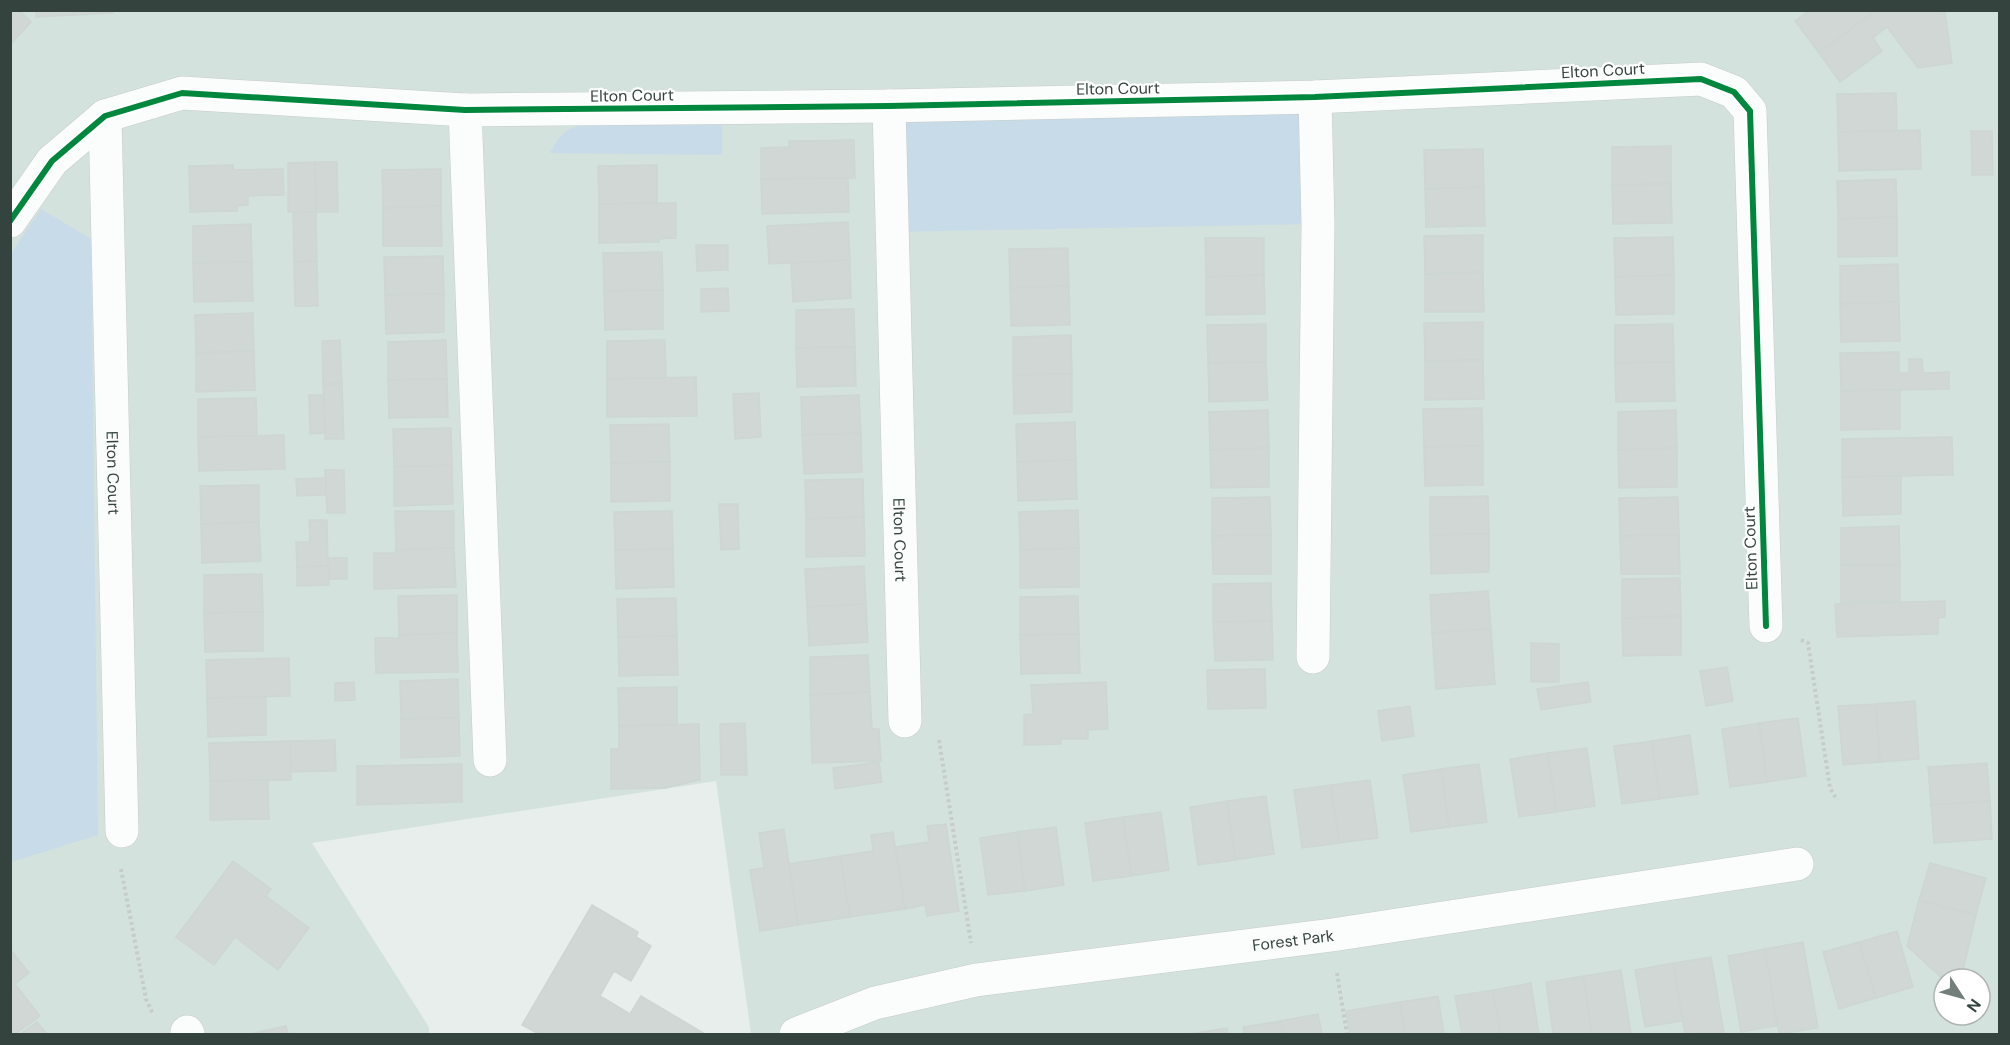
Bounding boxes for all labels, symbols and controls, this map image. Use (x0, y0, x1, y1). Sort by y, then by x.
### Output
street label: Elton Court (1561, 58, 1645, 83)
street label: Elton Court (1076, 77, 1160, 100)
street label: Elton Court (590, 84, 674, 107)
street label: Elton Court (101, 431, 124, 515)
street label: Elton Court (888, 498, 911, 582)
street label: Elton Court (1739, 506, 1762, 590)
street label: Forest Park (1251, 925, 1335, 956)
north arrow (1932, 967, 1992, 1027)
text: N (1962, 995, 1986, 1016)

